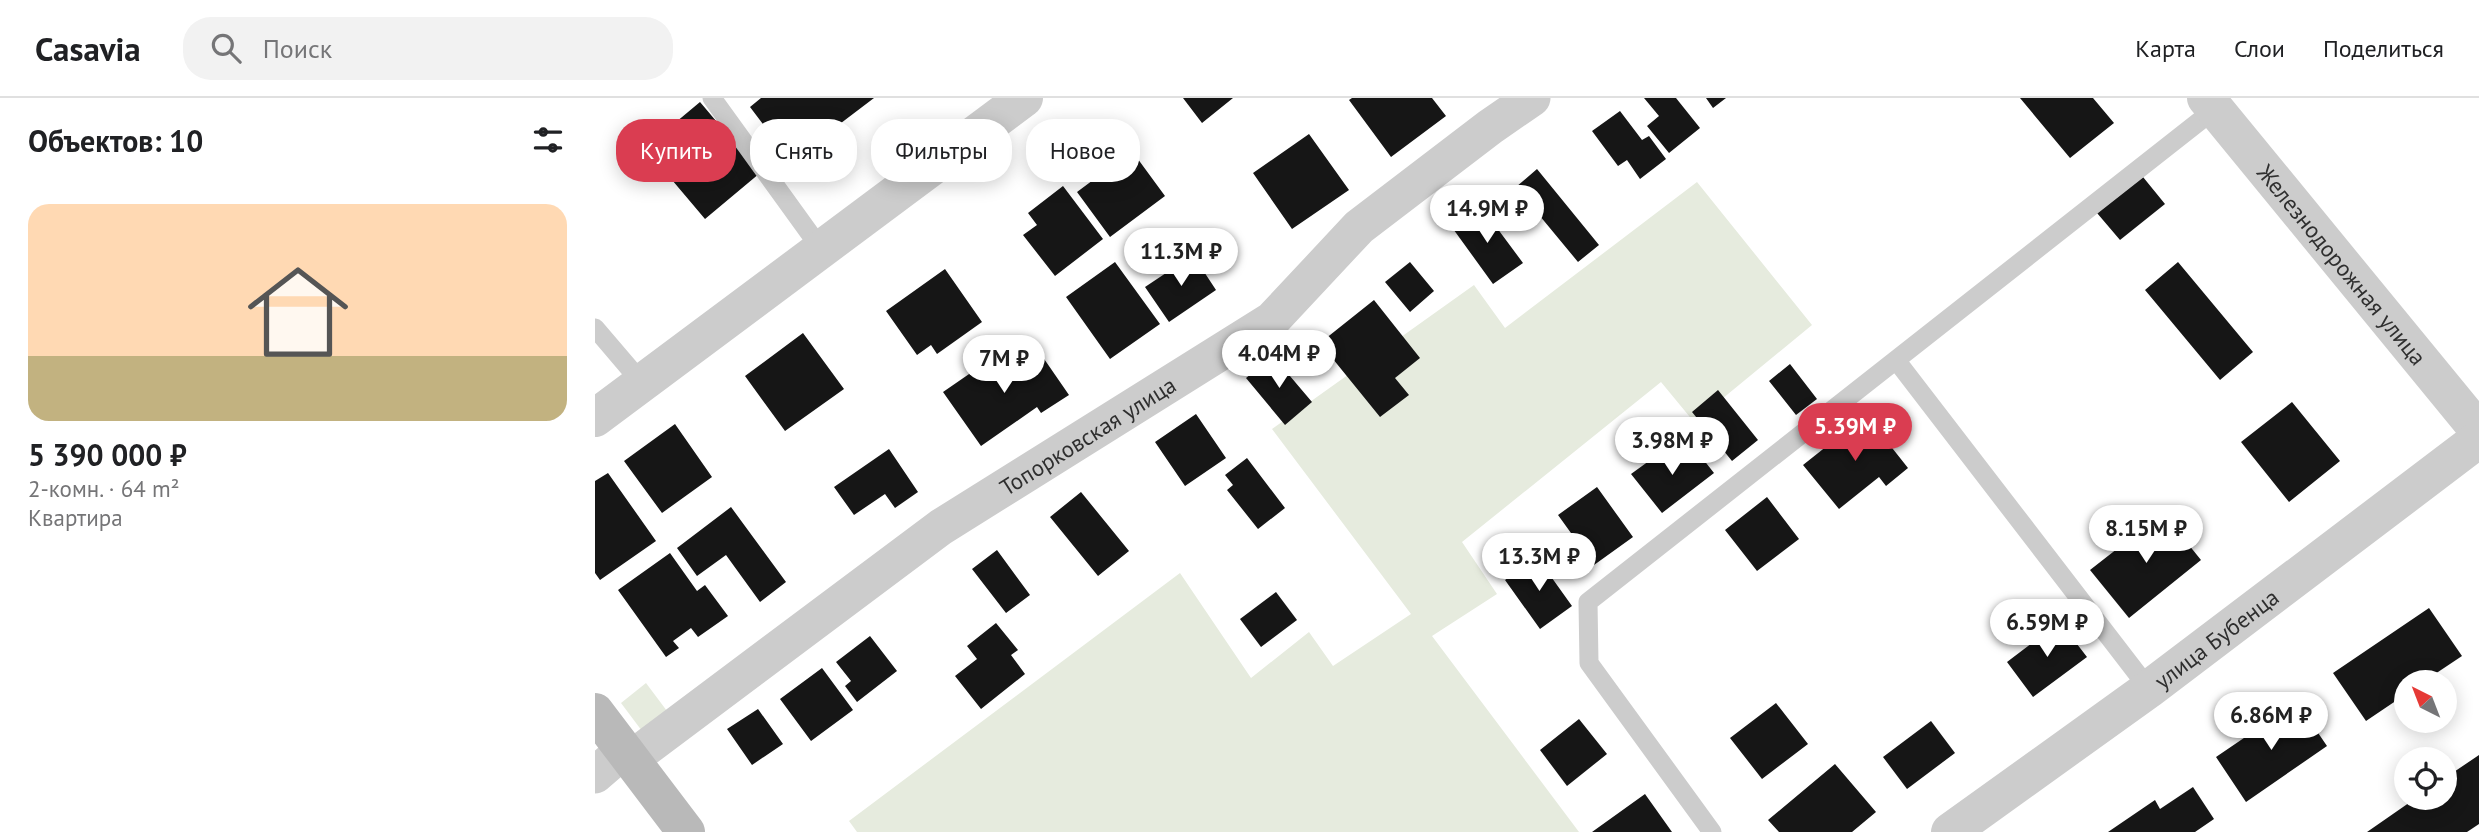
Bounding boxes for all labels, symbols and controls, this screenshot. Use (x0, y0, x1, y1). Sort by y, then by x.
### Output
search box (183, 17, 673, 80)
text: Casavia (35, 27, 141, 70)
icon: search (207, 29, 245, 67)
text: Поиск (263, 32, 332, 65)
text: Карта (2135, 33, 2196, 64)
text: Слои (2234, 33, 2285, 64)
text: Поделиться (2323, 33, 2444, 64)
chip: Купить (616, 119, 736, 182)
chip: Снять (750, 119, 857, 182)
chip: Фильтры (871, 119, 1012, 182)
chip: Новое (1026, 119, 1140, 182)
text: Объектов: 10 (28, 121, 203, 160)
icon: filters (529, 121, 567, 159)
street label: Железнодорожная улица (2251, 157, 2433, 371)
pin: 14.9M ₽ (1422, 186, 1552, 245)
text: 14.9M ₽ (1446, 193, 1528, 222)
pin: 11.3M ₽ (1116, 228, 1246, 288)
text: 11.3M ₽ (1140, 236, 1222, 265)
icon: home (235, 249, 361, 375)
pin: 4.04M ₽ (1214, 330, 1344, 390)
pin: 7M ₽ (963, 336, 1045, 395)
text: 4.04M ₽ (1238, 338, 1320, 367)
text: 7M ₽ (979, 343, 1029, 372)
street label: Топорковская улица (994, 369, 1181, 501)
pin: 5.39M ₽ (1790, 404, 1920, 463)
text: 5.39M ₽ (1814, 411, 1896, 440)
pin: 3.98M ₽ (1607, 418, 1737, 477)
text: 3.98M ₽ (1631, 425, 1713, 454)
text: 5 390 000 ₽ (28, 435, 187, 474)
text: 2-комн. · 64 m² (28, 474, 180, 503)
text: Квартира (28, 503, 123, 532)
pin: 8.15M ₽ (2081, 505, 2211, 565)
text: 8.15M ₽ (2105, 513, 2187, 542)
pin: 13.3M ₽ (1474, 533, 1604, 593)
text: 13.3M ₽ (1498, 541, 1580, 570)
street label: улица Бубенца (2148, 582, 2284, 695)
pin: 6.59M ₽ (1982, 600, 2112, 659)
text: 6.59M ₽ (2006, 607, 2088, 636)
north arrow (2394, 670, 2457, 733)
map controls (2394, 670, 2457, 810)
pin: 6.86M ₽ (2206, 692, 2336, 752)
text: 6.86M ₽ (2230, 700, 2312, 729)
button: locate (2394, 747, 2457, 810)

